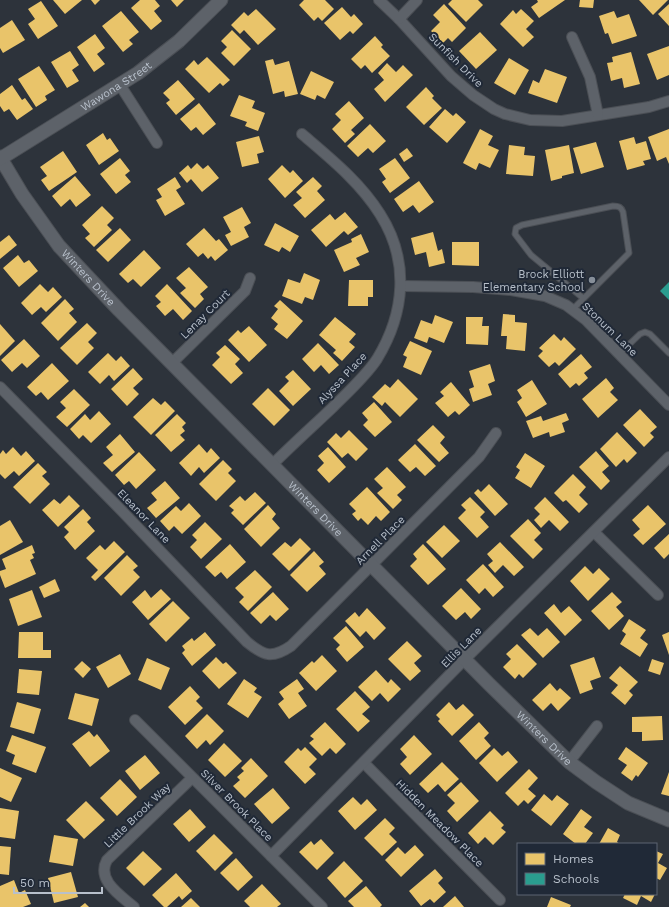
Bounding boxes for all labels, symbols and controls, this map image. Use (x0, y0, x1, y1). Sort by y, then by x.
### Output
street label: Sunfish Drive (426, 30, 486, 90)
street label: Wawona Street (78, 59, 155, 114)
street label: Winters Drive (59, 247, 118, 309)
place label: Brock Elliott Elementary School (483, 268, 585, 294)
marker: Brock Elliott Elementary School (587, 275, 597, 285)
street label: Lenay Court (178, 287, 233, 342)
street label: Stonum Lane (579, 300, 640, 359)
street label: Alyssa Place (315, 350, 370, 407)
street label: Winters Drive (285, 479, 345, 539)
street label: Eleanor Lane (115, 487, 173, 546)
street label: Arnell Place (353, 513, 408, 568)
street label: Ellis Lane (438, 624, 484, 670)
street label: Winters Drive (514, 708, 574, 768)
street label: Silver Brook Place (198, 767, 275, 844)
street label: Hidden Meadow Place (393, 777, 486, 870)
street label: Little Brook Way (101, 780, 174, 850)
legend (517, 843, 657, 895)
text: Homes (553, 852, 594, 866)
scale bar (14, 869, 102, 895)
text: Schools (553, 872, 599, 886)
text: 50 m (20, 876, 50, 890)

